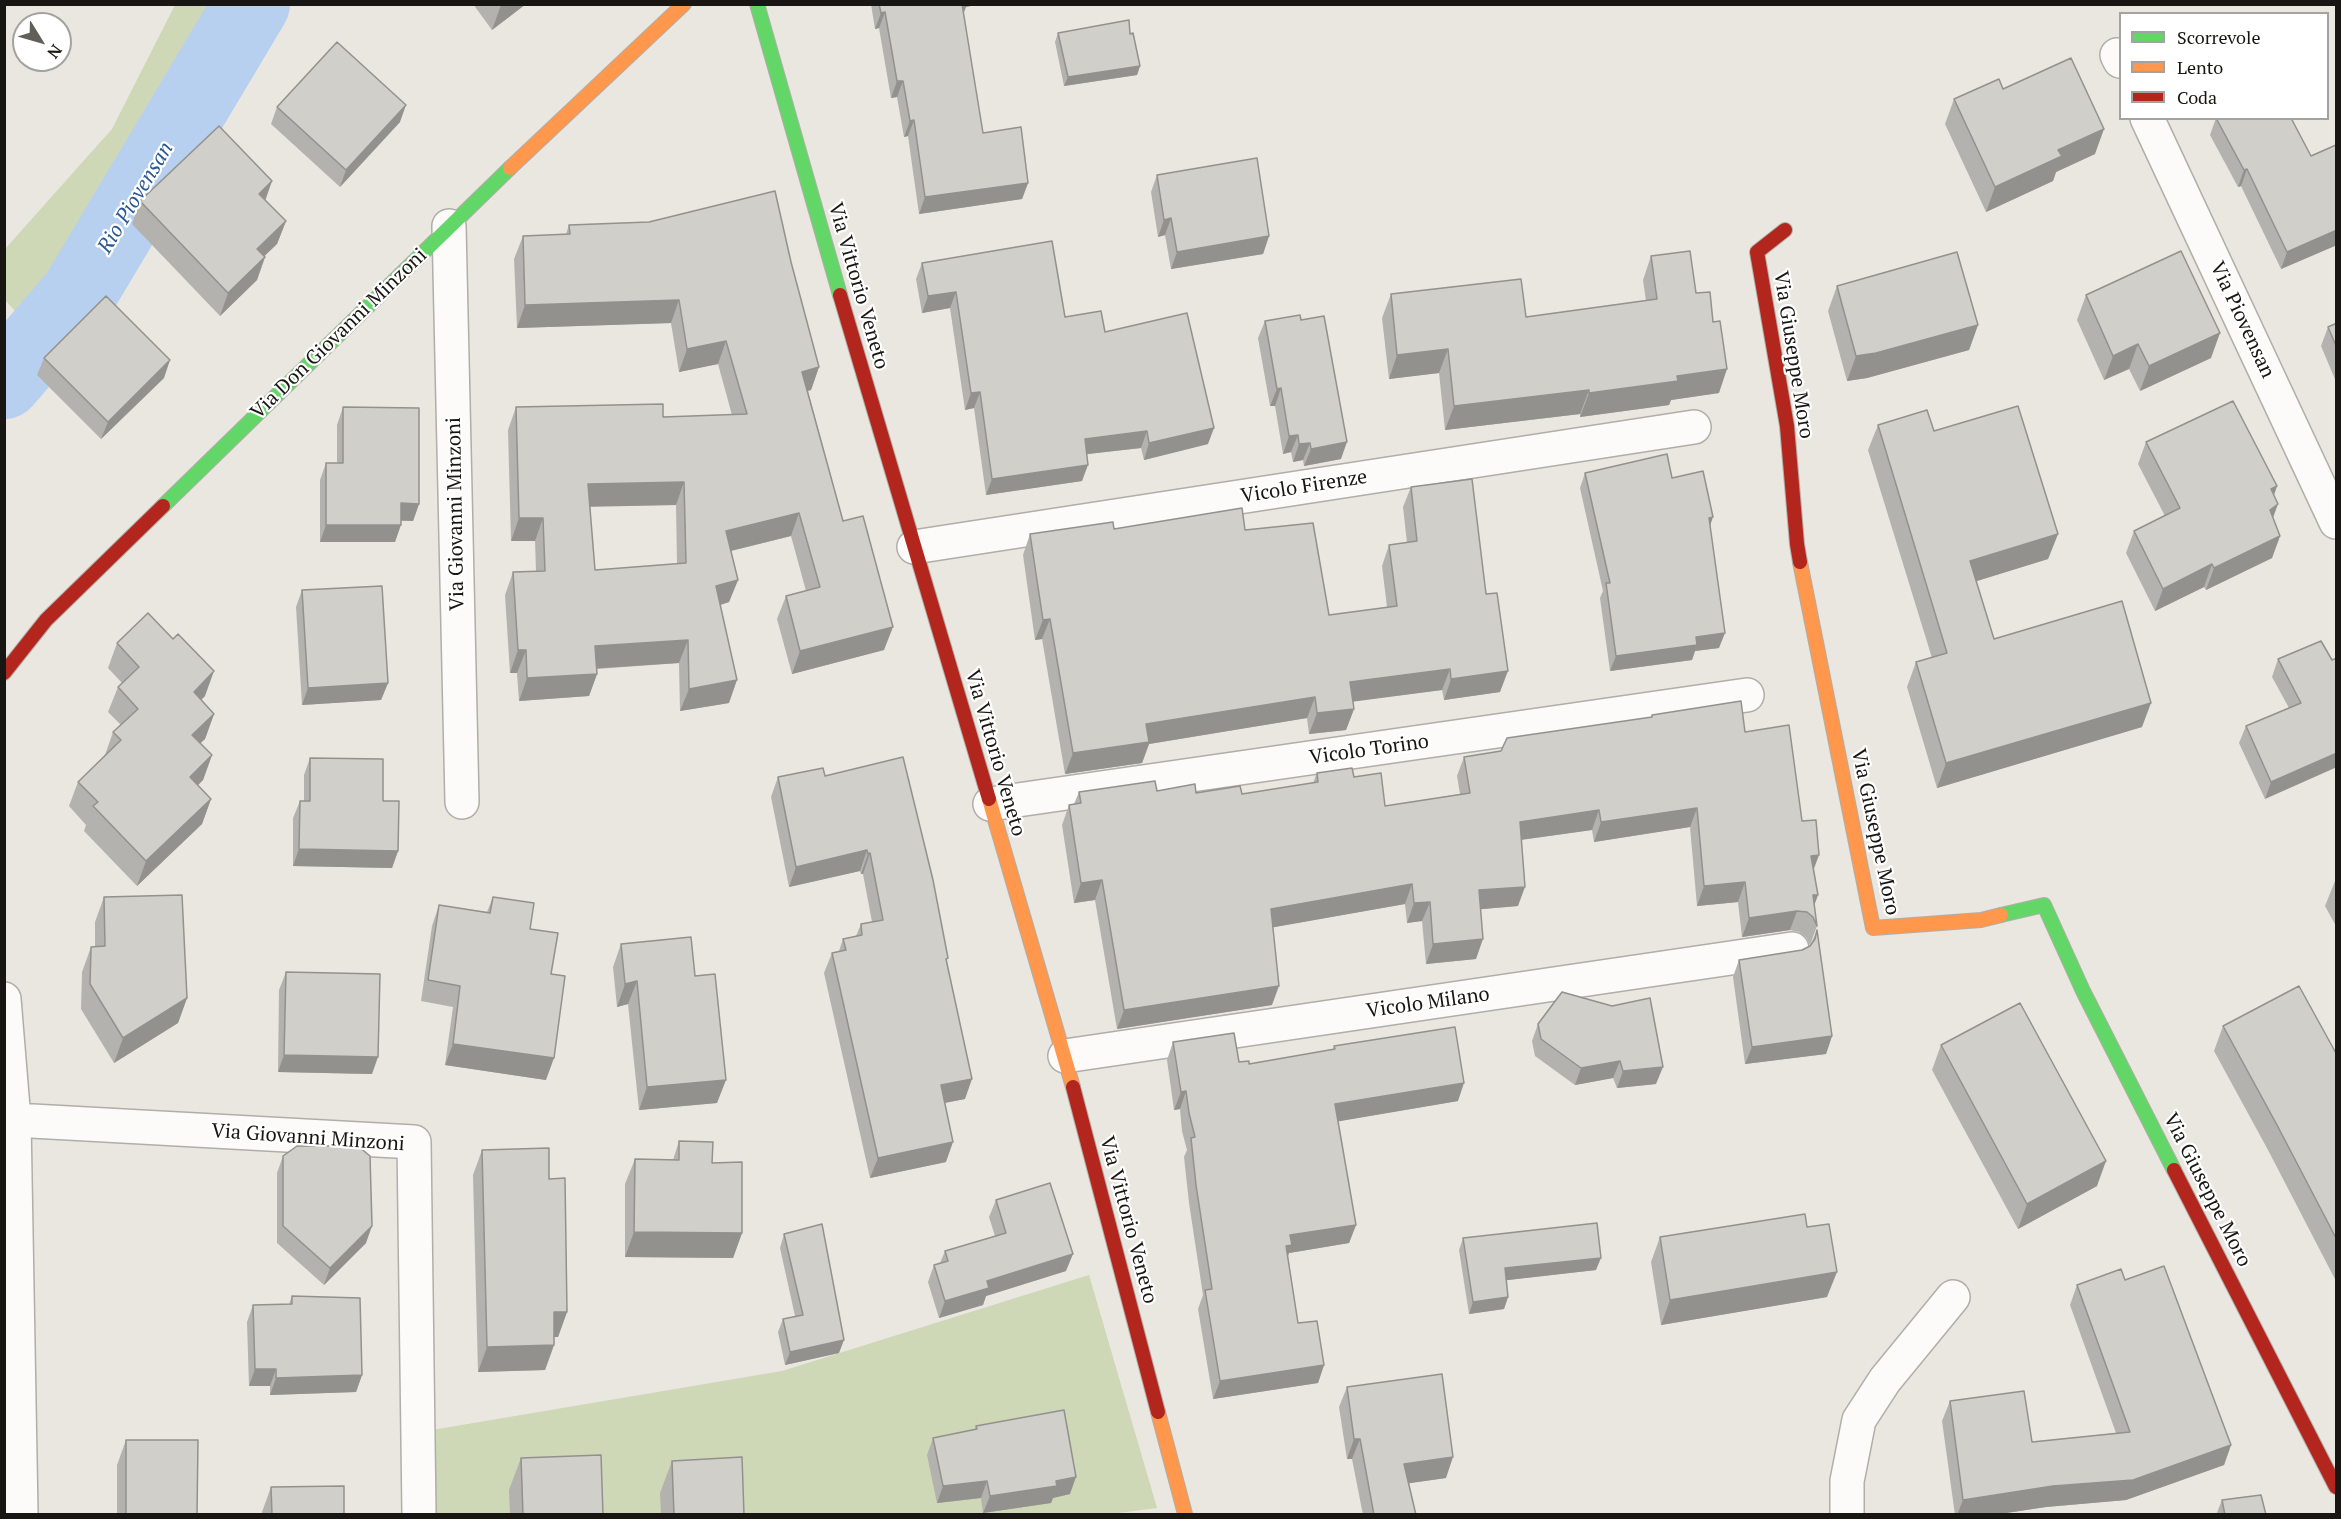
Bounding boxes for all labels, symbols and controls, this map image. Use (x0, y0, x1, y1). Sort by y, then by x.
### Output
north arrow (12, 12, 72, 72)
legend (2119, 12, 2329, 120)
text: Scorrevole (2177, 25, 2260, 49)
text: N (42, 40, 67, 63)
text: Lento (2177, 55, 2223, 79)
text: Coda (2177, 85, 2217, 109)
water label: Rio Piovensan (93, 138, 179, 258)
street label: Via Vittorio Veneto (823, 200, 893, 372)
street label: Via Don Giovanni Minzoni (246, 244, 432, 424)
street label: Via Piovensan (2205, 258, 2279, 382)
street label: Via Giuseppe Moro (1768, 269, 1818, 441)
street label: Via Giovanni Minzoni (442, 417, 470, 611)
street label: Vicolo Firenze (1239, 465, 1369, 509)
street label: Via Vittorio Veneto (960, 667, 1030, 839)
street label: Vicolo Torino (1308, 730, 1430, 770)
street label: Via Giuseppe Moro (1846, 747, 1904, 917)
street label: Vicolo Milano (1365, 982, 1491, 1024)
street label: Via Giuseppe Moro (2158, 1109, 2256, 1271)
street label: Via Giovanni Minzoni (211, 1119, 405, 1157)
street label: Via Vittorio Veneto (1094, 1134, 1162, 1306)

